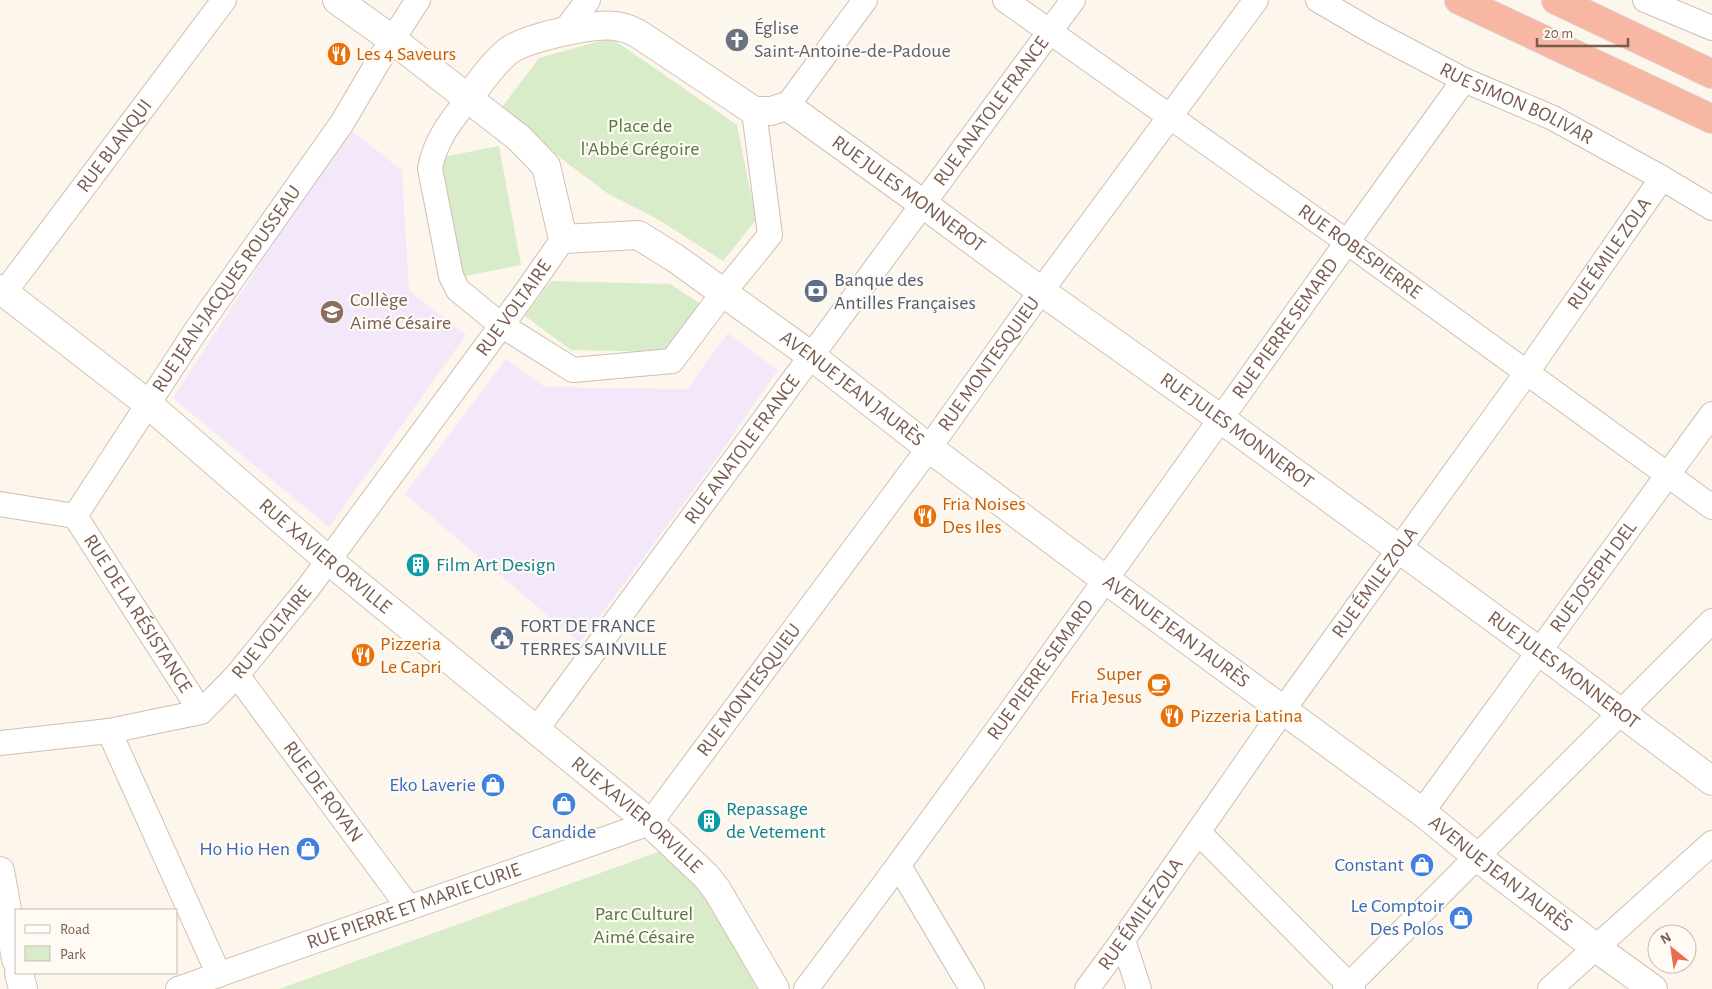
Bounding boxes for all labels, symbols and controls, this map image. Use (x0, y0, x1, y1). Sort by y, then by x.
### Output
scale bar (1537, 15, 1628, 47)
place label: Église Saint-Antoine-de-Padoue (754, 17, 951, 61)
text: 20 m (1544, 26, 1573, 41)
church icon: Église Saint-Antoine-de-Padoue (724, 27, 750, 53)
street label: RUE ANATOLE FRANCE (930, 33, 1053, 190)
restaurant icon: Les 4 Saveurs (326, 41, 352, 67)
place label: Les 4 Saveurs (356, 44, 456, 64)
street label: RUE SIMON BOLIVAR (1436, 59, 1596, 148)
street label: RUE BLANQUI (73, 96, 156, 196)
park label: Place de l'Abbé Grégoire (581, 116, 699, 159)
street label: RUE JULES MONNEROT (828, 132, 989, 256)
street label: RUE JEAN-JACQUES ROUSSEAU (149, 182, 305, 396)
street label: RUE ÉMILE ZOLA (1564, 194, 1655, 313)
street label: RUE ROBESPIERRE (1294, 201, 1426, 303)
street label: RUE PIERRE SEMARD (1228, 255, 1342, 402)
street label: RUE VOLTAIRE (472, 256, 555, 360)
place label: Banque des Antilles Françaises (834, 270, 976, 313)
bank icon: Banque des Antilles Françaises (803, 278, 829, 304)
place label: Collège Aimé Césaire (350, 290, 451, 333)
street label: RUE MONTESQUIEU (934, 293, 1044, 435)
school or university icon: Collège Aimé Césaire (319, 299, 345, 325)
street label: AVENUE JEAN JAURÈS (776, 327, 928, 450)
street label: RUE JULES MONNEROT (1156, 369, 1317, 493)
street label: RUE ANATOLE FRANCE (681, 371, 804, 528)
place label: Fria Noises Des Iles (942, 494, 1026, 537)
street label: RUE XAVIER ORVILLE (255, 495, 395, 618)
restaurant icon: Fria Noises Des Iles (912, 503, 938, 529)
street label: RUE JOSEPH DEL (1546, 517, 1641, 636)
street label: RUE ÉMILE ZOLA (1328, 523, 1422, 642)
street label: RUE DE LA RÉSISTANCE (80, 531, 196, 697)
building icon: Film Art Design (405, 552, 431, 578)
place label: Film Art Design (436, 555, 556, 575)
street label: AVENUE JEAN JAURÈS (1099, 571, 1253, 691)
street label: RUE VOLTAIRE (228, 582, 316, 683)
street label: RUE PIERRE SEMARD (983, 596, 1098, 744)
street label: RUE JULES MONNEROT (1484, 607, 1643, 733)
place label: FORT DE FRANCE TERRES SAINVILLE (520, 616, 667, 659)
street label: RUE MONTESQUIEU (693, 620, 805, 760)
public building icon: FORT DE FRANCE TERRES SAINVILLE (489, 625, 515, 651)
place label: Pizzeria Le Capri (380, 634, 441, 677)
restaurant icon: Pizzeria Le Capri (350, 642, 376, 668)
place label: Super Fria Jesus (1070, 664, 1143, 707)
cafe icon: Super Fria Jesus (1146, 672, 1172, 698)
restaurant icon: Pizzeria Latina (1159, 703, 1185, 729)
place label: Pizzeria Latina (1190, 706, 1303, 726)
street label: RUE DE ROYAN (279, 738, 367, 846)
street label: RUE XAVIER ORVILLE (567, 753, 706, 877)
shop icon: Eko Laverie (480, 772, 506, 798)
place label: Eko Laverie (389, 775, 476, 795)
shop icon: Candide (551, 791, 577, 817)
place label: Repassage de Vetement (726, 799, 826, 842)
building icon: Repassage de Vetement (696, 808, 722, 834)
street label: AVENUE JEAN JAURÈS (1425, 812, 1576, 936)
place label: Candide (532, 822, 596, 842)
shop icon: Ho Hio Hen (295, 836, 321, 862)
place label: Ho Hio Hen (199, 839, 290, 859)
shop icon: Constant (1409, 852, 1435, 878)
street label: RUE ÉMILE ZOLA (1095, 854, 1187, 974)
place label: Constant (1335, 855, 1405, 875)
street label: RUE PIERRE ET MARIE CURIE (304, 859, 524, 953)
place label: Le Comptoir Des Polos (1350, 896, 1445, 939)
park label: Parc Culturel Aimé Césaire (593, 904, 695, 947)
shop icon: Le Comptoir Des Polos (1448, 905, 1474, 931)
legend (15, 909, 178, 974)
text: Road (60, 922, 90, 937)
north arrow (1647, 924, 1697, 974)
text: N (1658, 930, 1674, 947)
text: Park (60, 947, 86, 962)

